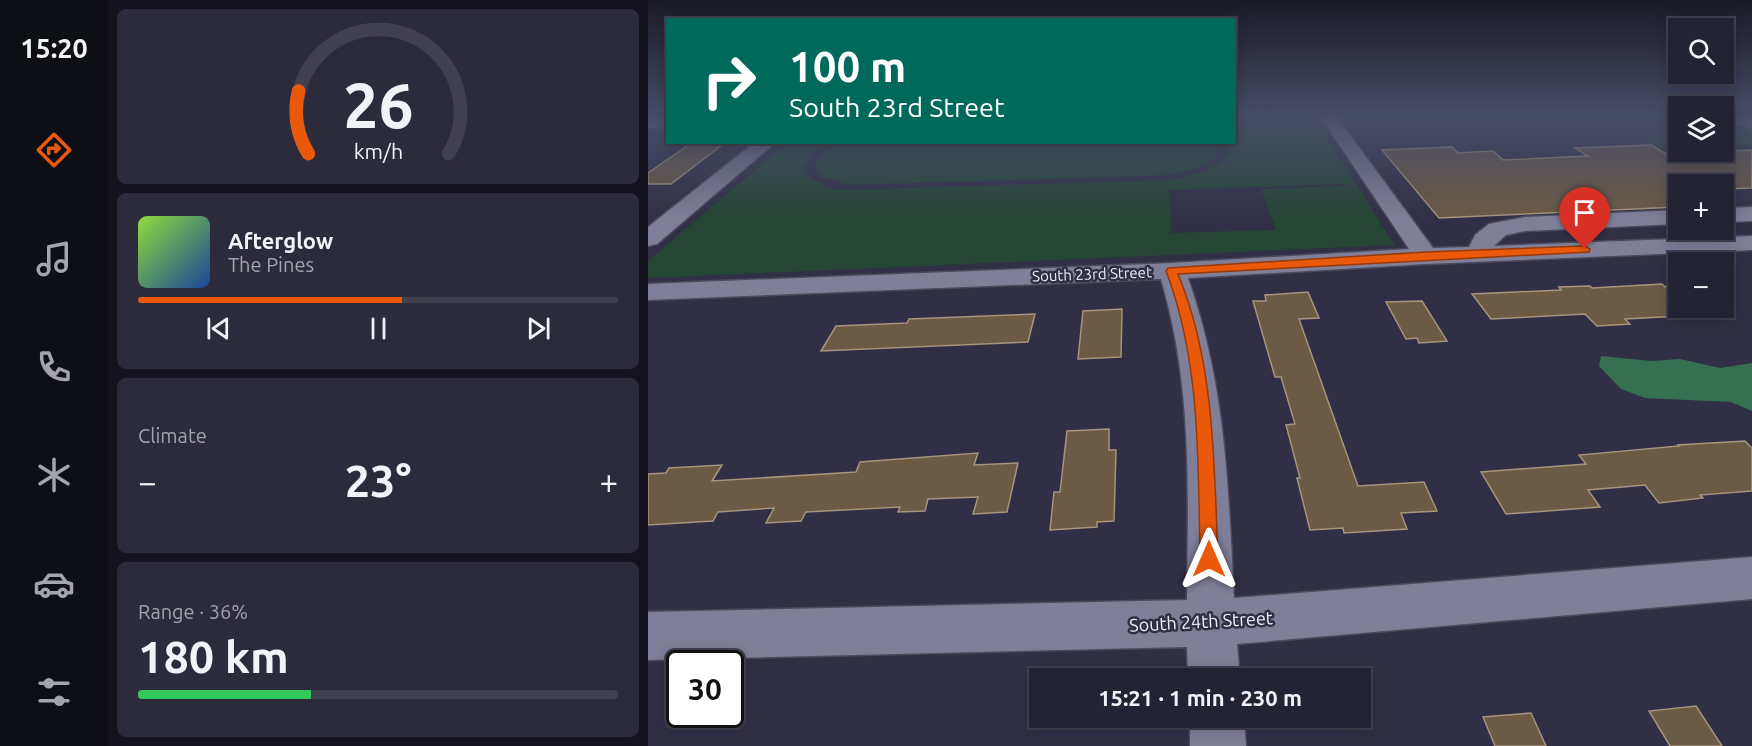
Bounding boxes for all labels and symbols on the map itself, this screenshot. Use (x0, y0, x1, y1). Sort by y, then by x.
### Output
pin (1559, 187, 1610, 249)
street label: South 23rd Street (1032, 263, 1152, 285)
position arrow (1177, 527, 1241, 591)
street label: South 24th Street (1129, 607, 1273, 635)
speed limit sign: 30 (666, 650, 744, 728)

